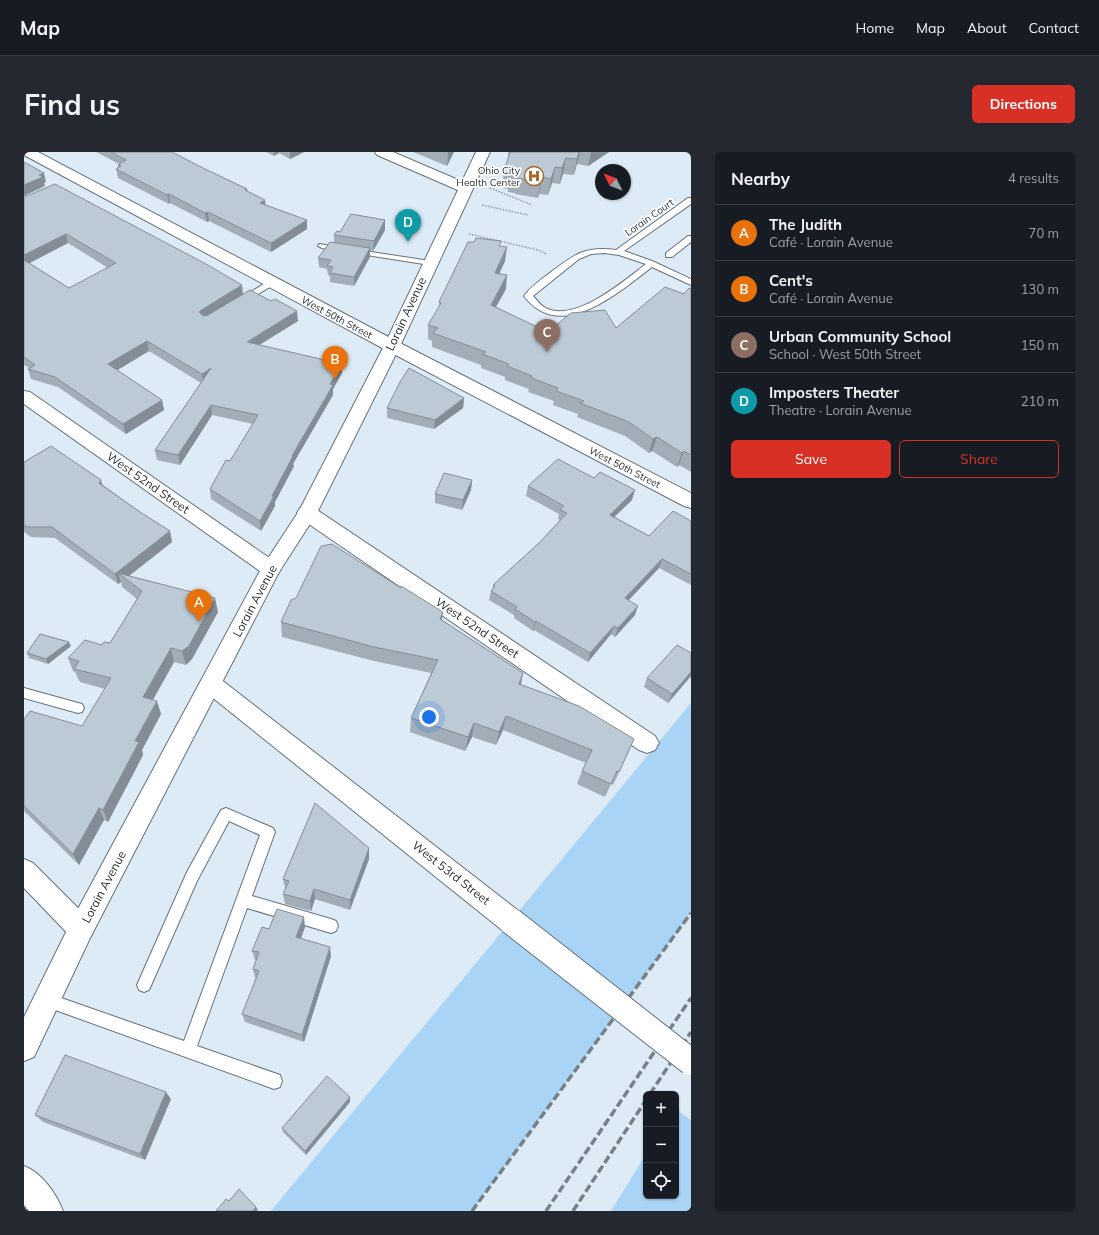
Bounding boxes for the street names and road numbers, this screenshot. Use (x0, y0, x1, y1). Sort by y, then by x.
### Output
street label: Lorain Court (622, 195, 677, 239)
street label: Lorain Avenue (382, 275, 429, 353)
street label: West 50th Street (299, 293, 375, 342)
street label: West 50th Street (587, 444, 663, 491)
street label: West 52nd Street (104, 449, 192, 517)
street label: Lorain Avenue (229, 562, 280, 639)
street label: West 52nd Street (433, 594, 522, 661)
street label: West 53rd Street (409, 838, 493, 908)
street label: Lorain Avenue (78, 848, 129, 925)

